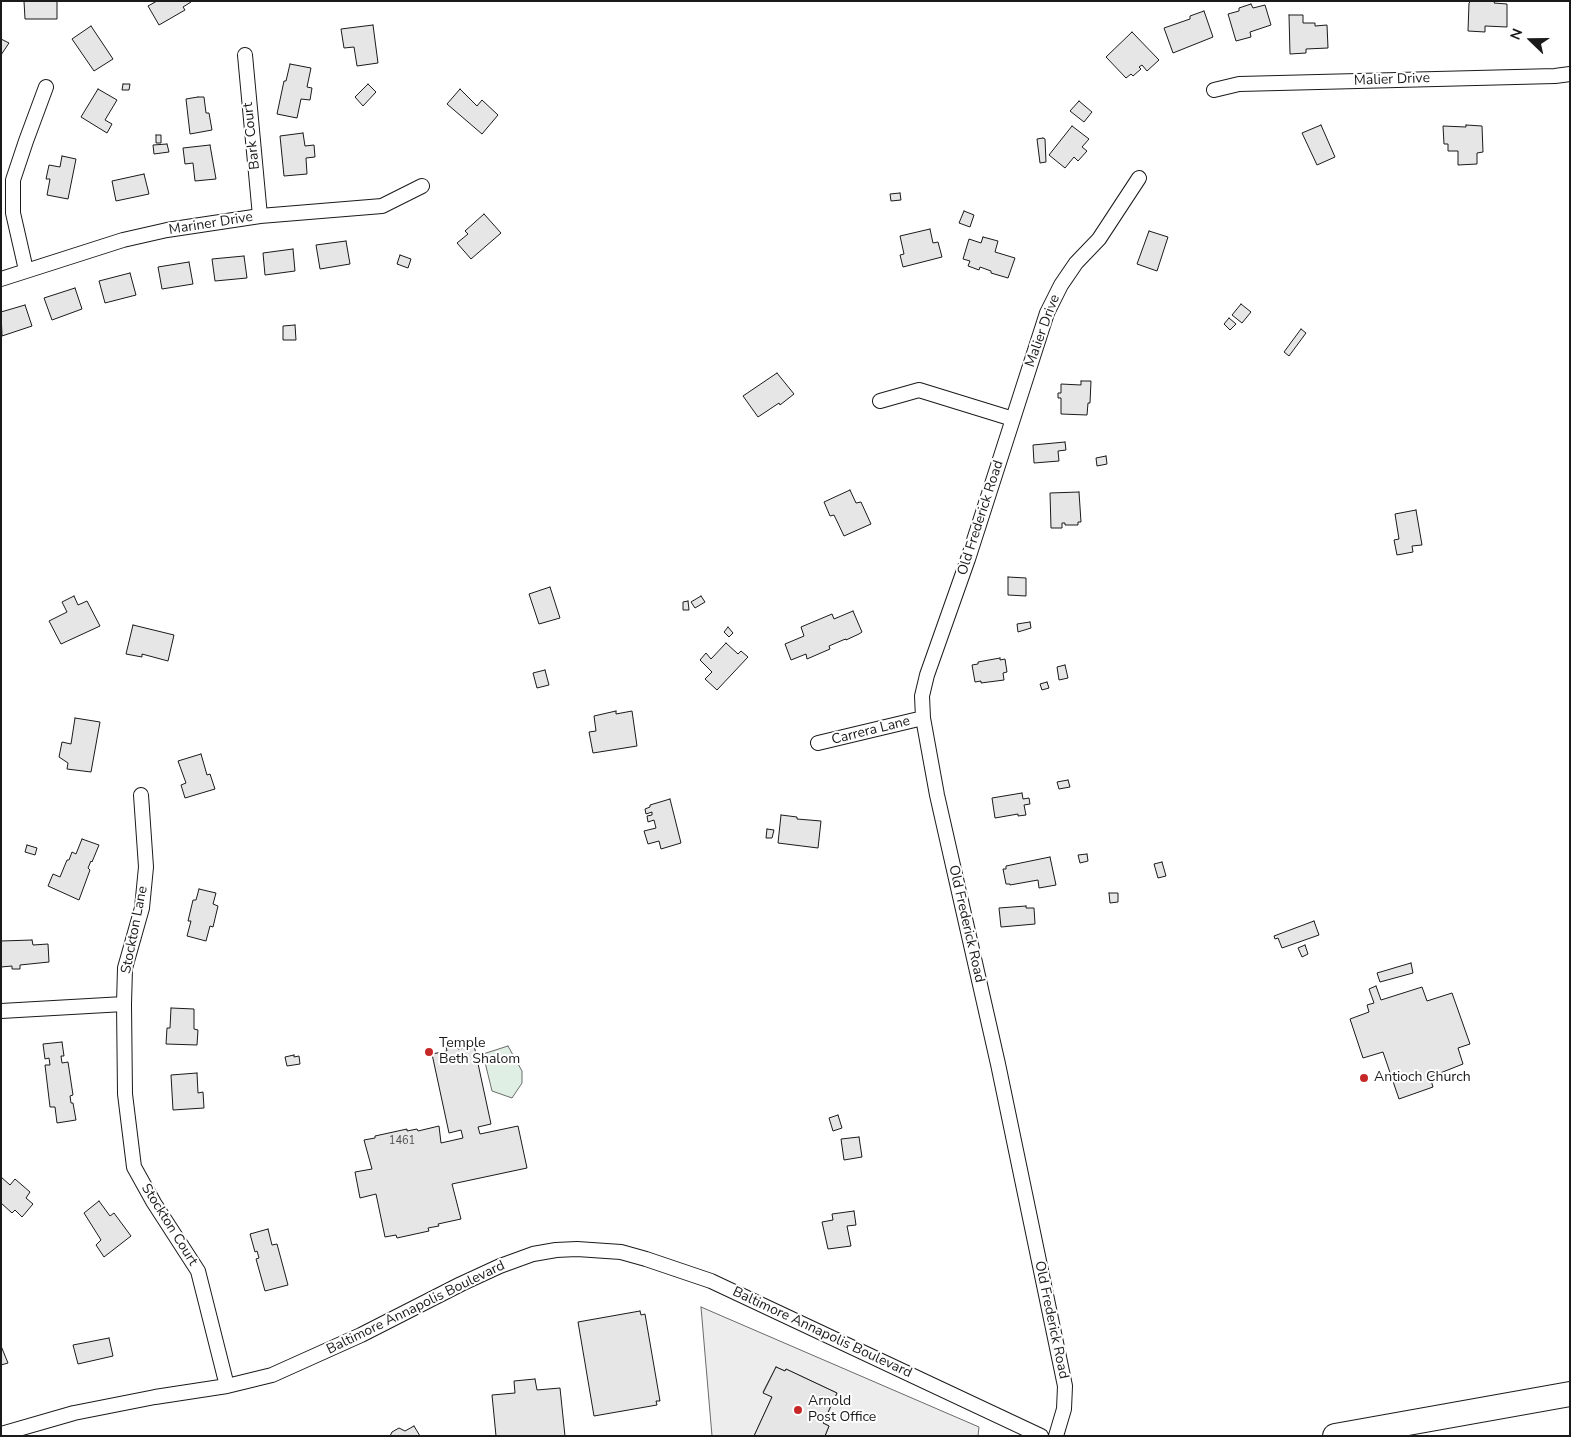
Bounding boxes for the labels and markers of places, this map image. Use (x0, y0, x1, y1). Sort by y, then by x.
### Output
place label: Temple Beth Shalom (439, 1036, 520, 1068)
marker: Temple Beth Shalom (423, 1046, 435, 1058)
place label: Antioch Church (1374, 1070, 1471, 1086)
marker: Antioch Church (1358, 1072, 1370, 1084)
place label: Arnold Post Office (808, 1394, 876, 1426)
marker: Arnold Post Office (792, 1404, 804, 1416)

